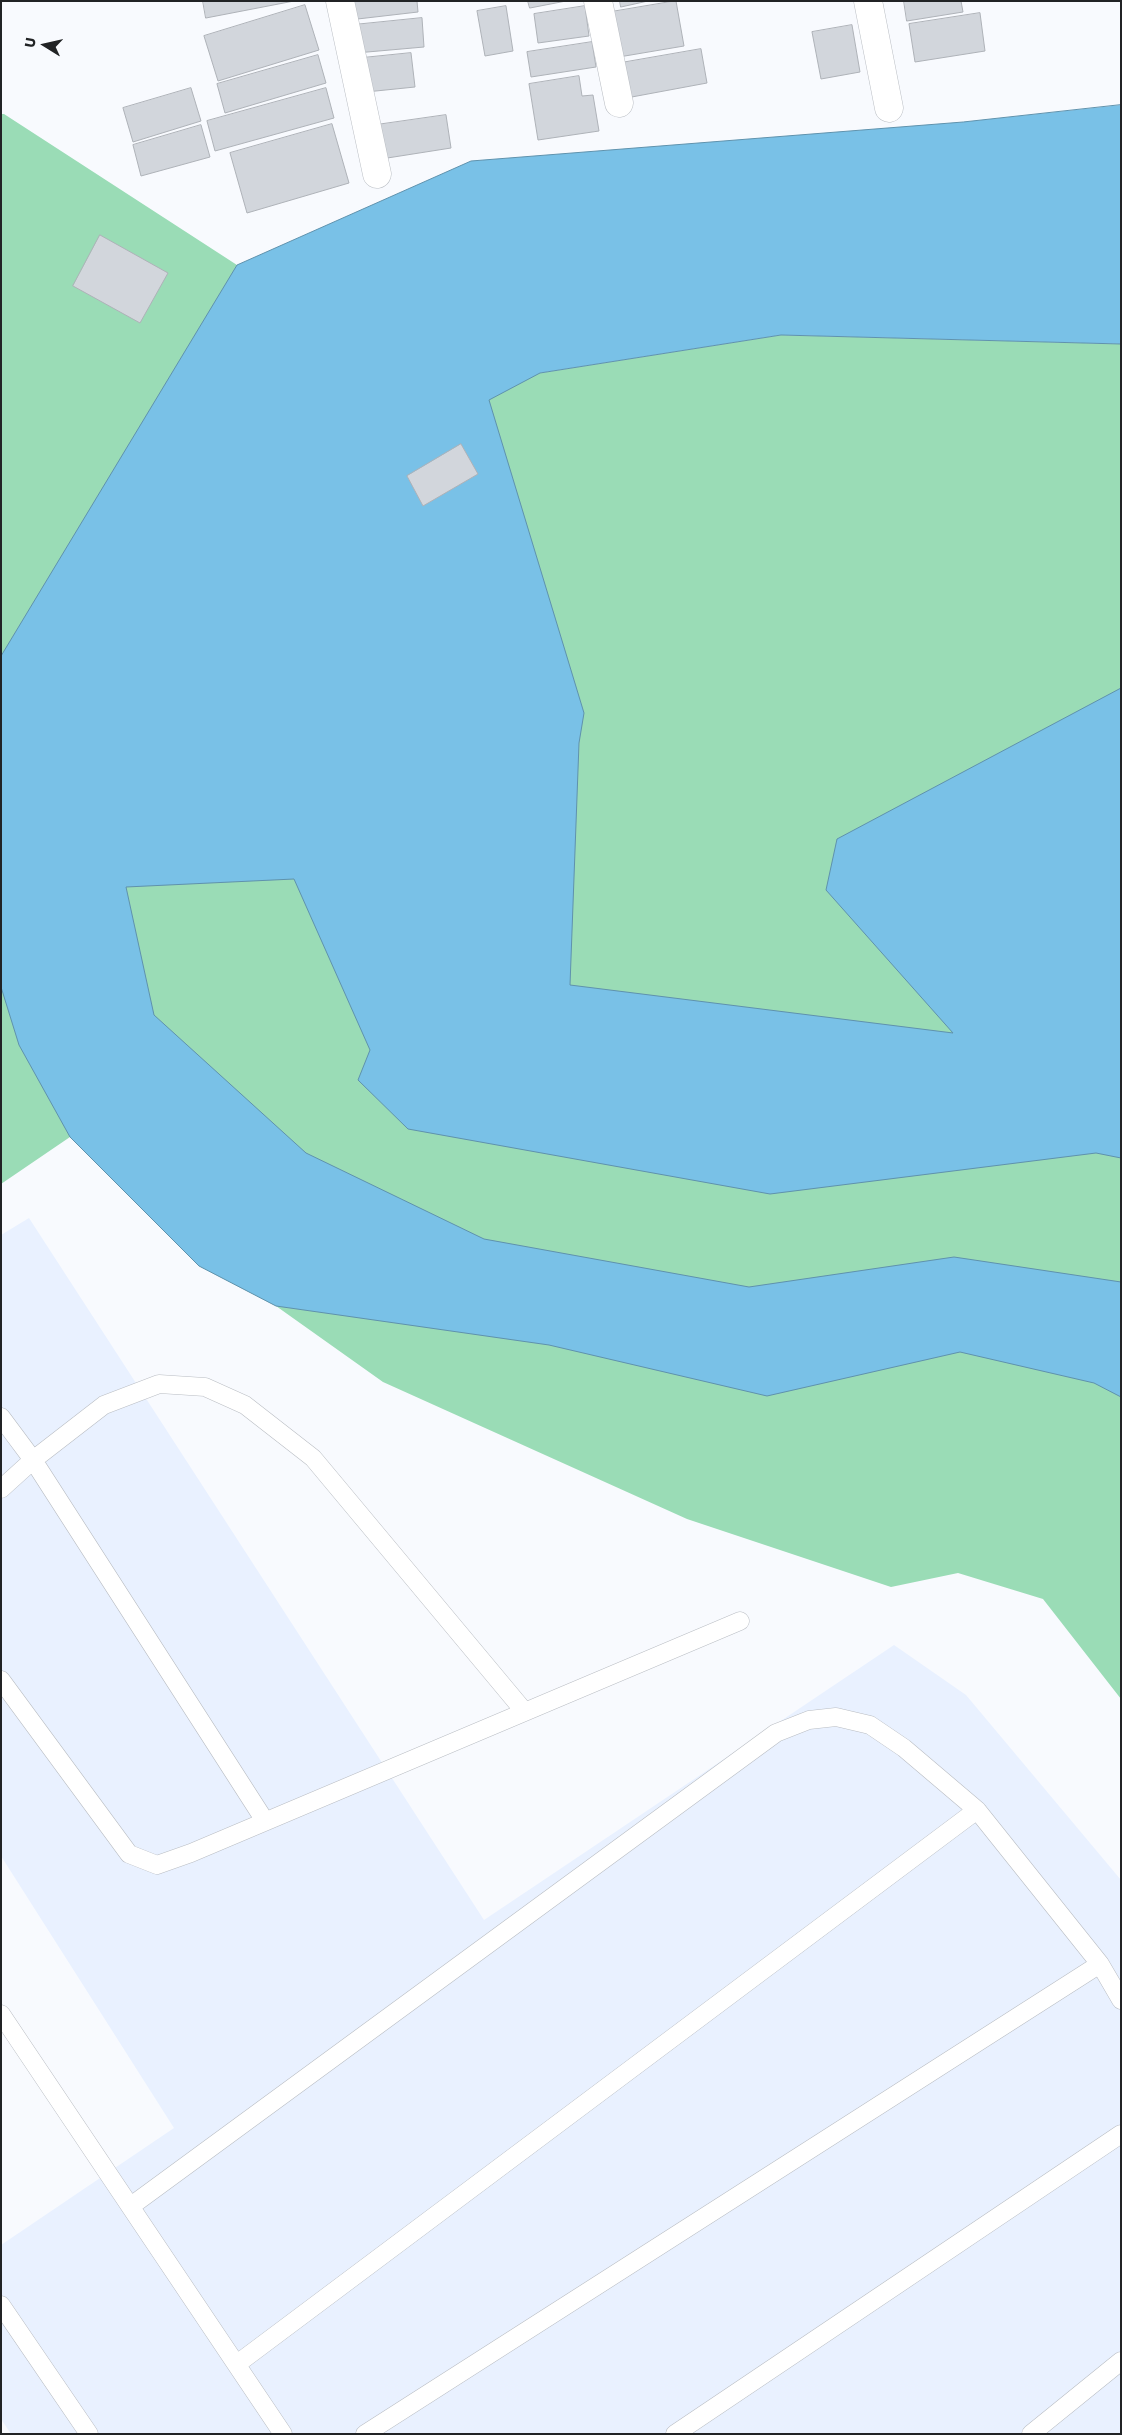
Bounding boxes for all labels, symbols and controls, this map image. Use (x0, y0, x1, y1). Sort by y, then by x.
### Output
north arrow (20, 20, 70, 70)
text: U (20, 36, 41, 49)

